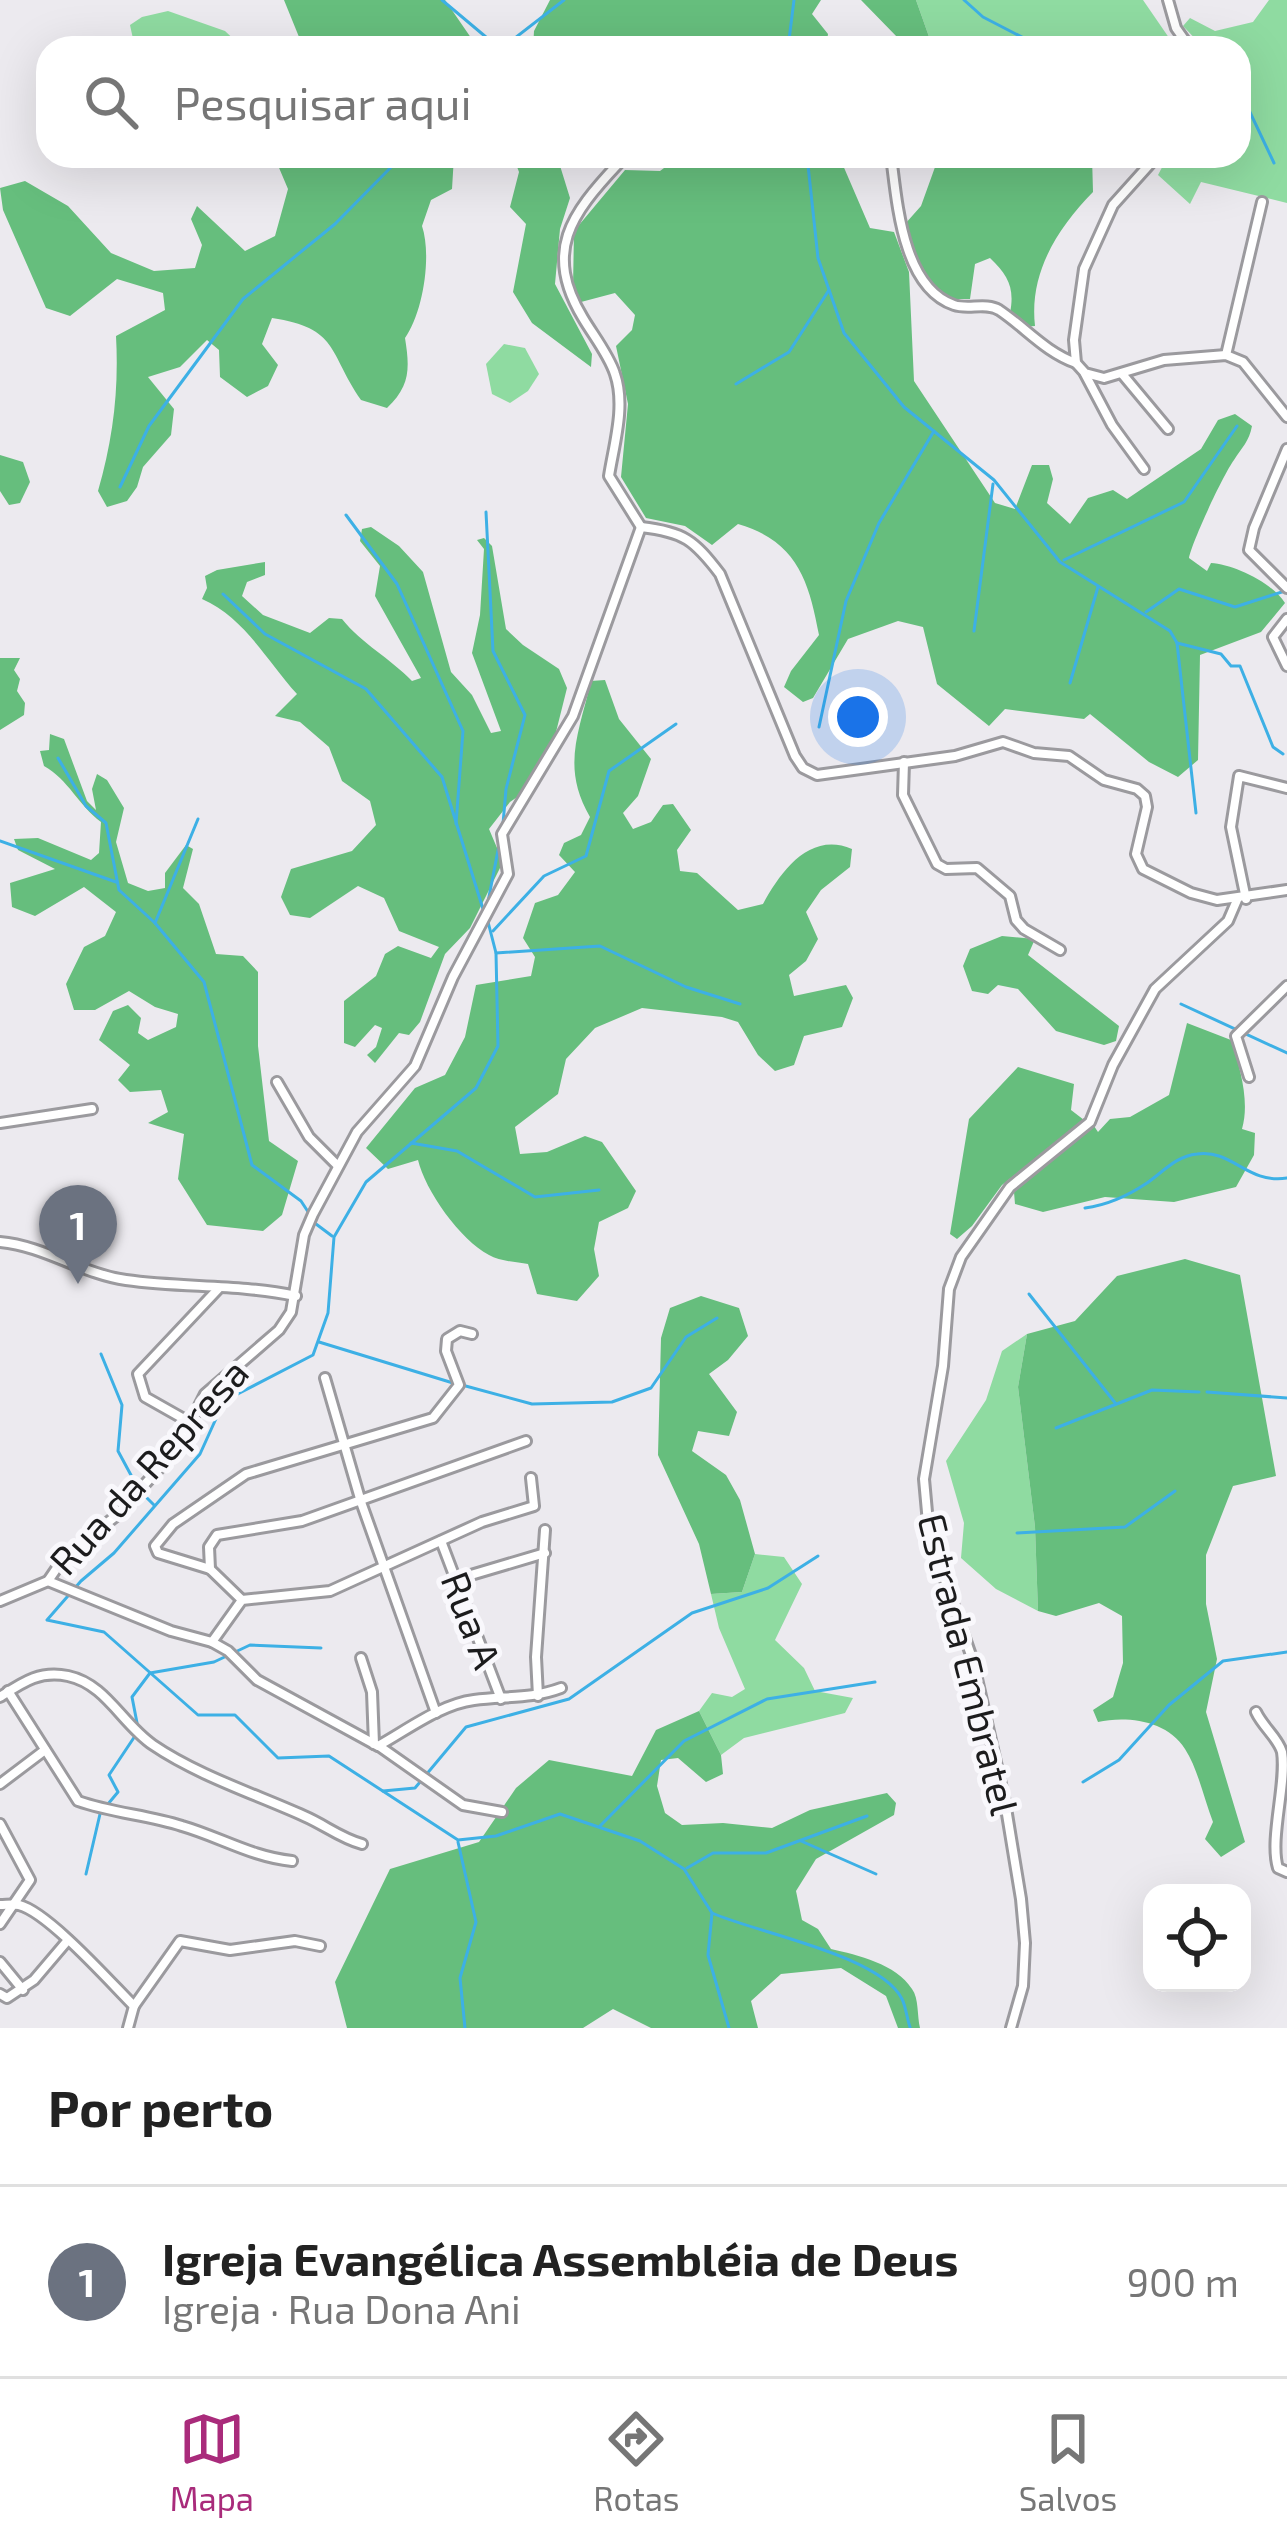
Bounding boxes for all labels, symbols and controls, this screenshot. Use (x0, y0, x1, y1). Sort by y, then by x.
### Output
search box (36, 36, 1251, 168)
icon: search (78, 69, 144, 135)
text: Pesquisar aqui (174, 75, 472, 129)
your location (828, 687, 888, 747)
pin: 1 (39, 1185, 117, 1284)
street label: Rua da Represa (39, 1349, 257, 1583)
street label: Estrada Embratel (909, 1508, 1030, 1819)
street label: Rua A (433, 1564, 512, 1674)
map controls (1143, 1884, 1251, 1992)
button: locate (1143, 1884, 1251, 1992)
text: Por perto (48, 2076, 273, 2137)
text: Igreja Evangélica Assembléia de Deus (162, 2231, 958, 2285)
text: 1 (79, 2258, 95, 2305)
text: 900 m (1127, 2258, 1239, 2305)
text: Igreja · Rua Dona Ani (162, 2285, 521, 2332)
tab: Mapa (170, 2406, 254, 2518)
tab: Rotas (593, 2406, 680, 2518)
tab: Salvos (1019, 2406, 1117, 2518)

